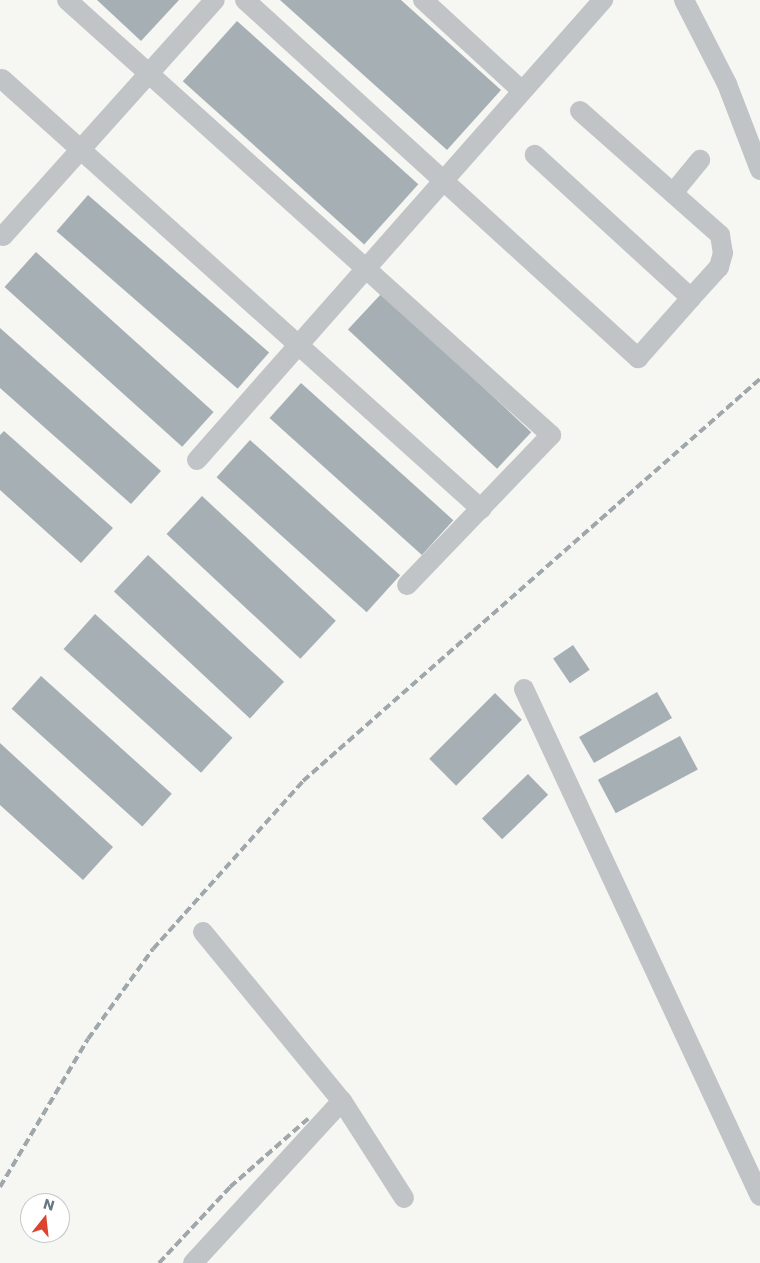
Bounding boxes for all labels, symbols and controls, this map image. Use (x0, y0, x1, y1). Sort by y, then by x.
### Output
north arrow (20, 1193, 70, 1243)
text: N (41, 1193, 57, 1216)

